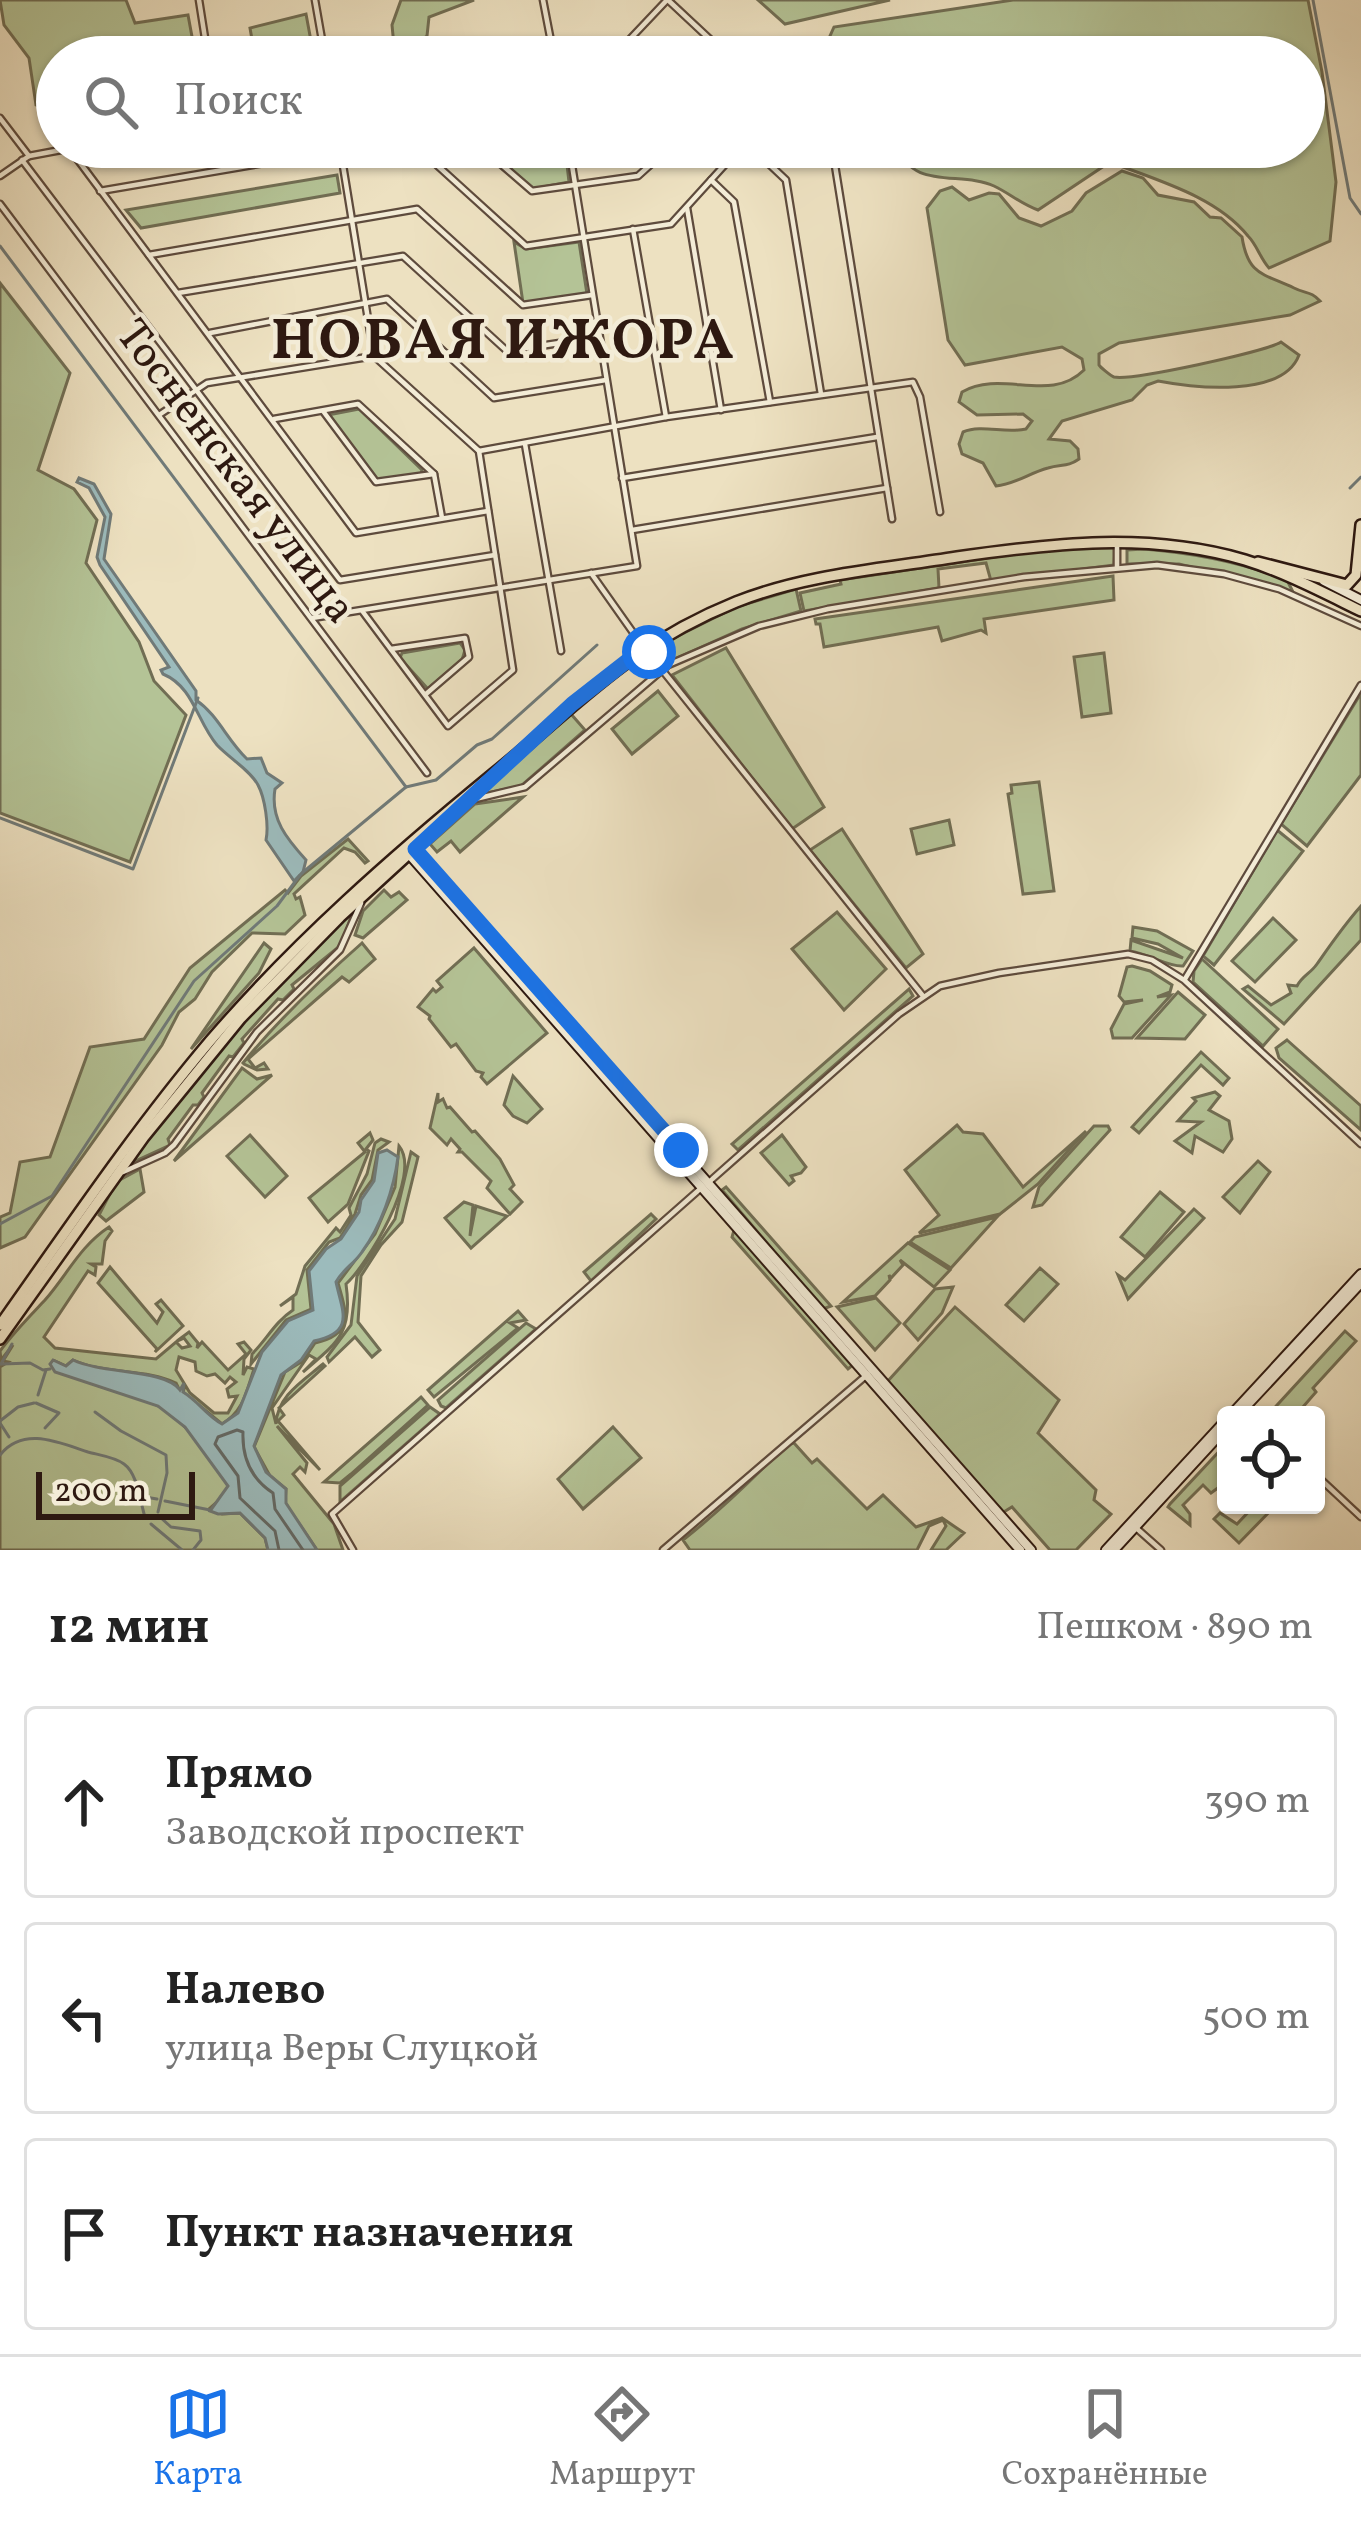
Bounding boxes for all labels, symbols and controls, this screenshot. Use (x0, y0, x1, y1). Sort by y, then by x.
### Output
search box (36, 36, 1325, 168)
icon: search (78, 69, 144, 135)
text: Поиск (174, 71, 303, 134)
district label: НОВАЯ ИЖОРА (271, 304, 737, 383)
street label: Тосненская улица (99, 307, 370, 638)
route start (622, 625, 676, 679)
route end (654, 1123, 708, 1177)
map controls (1217, 1406, 1325, 1514)
button: locate (1217, 1406, 1325, 1514)
scale bar (36, 1466, 195, 1519)
text: 200 m (54, 1470, 148, 1516)
text: 12 мин (48, 1593, 209, 1664)
text: Пешком · 890 m (1036, 1601, 1313, 1655)
text: Прямо (165, 1744, 313, 1807)
icon: ahead (51, 1769, 117, 1835)
text: 390 m (1204, 1775, 1310, 1829)
text: Заводской проспект (165, 1807, 524, 1861)
text: Налево (165, 1960, 326, 2023)
icon: left (51, 1985, 117, 2051)
text: 500 m (1202, 1991, 1310, 2045)
text: улица Веры Слуцкой (165, 2023, 538, 2077)
icon: arrive (51, 2201, 117, 2267)
text: Пункт назначения (165, 2203, 574, 2266)
tab: Карта (153, 2381, 243, 2499)
tab: Маршрут (550, 2381, 695, 2499)
tab: Сохранённые (1002, 2381, 1208, 2499)

